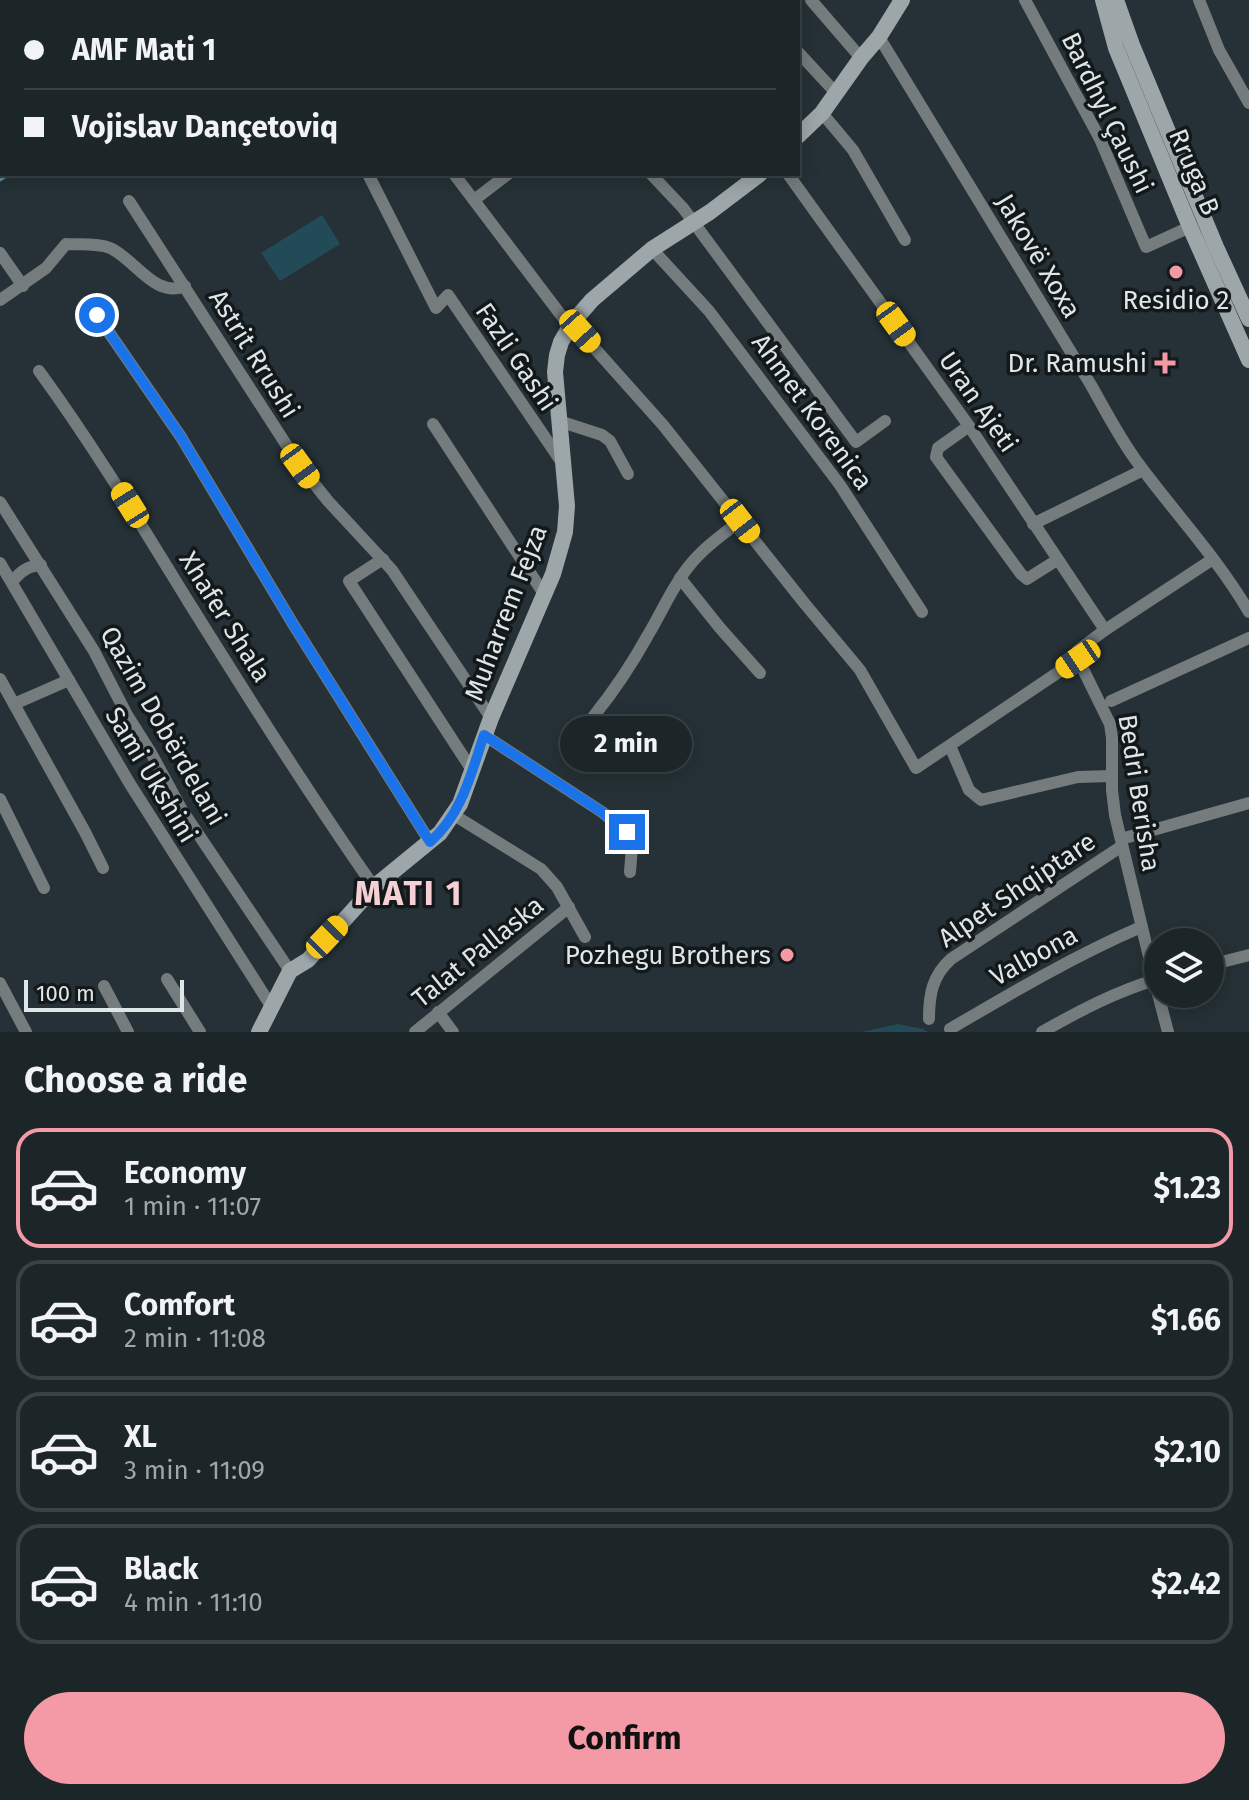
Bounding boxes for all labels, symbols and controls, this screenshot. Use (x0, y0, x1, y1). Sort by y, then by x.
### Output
street label: Bardhyl Çaushi (1055, 27, 1159, 199)
text: AMF Mati 1 (72, 32, 216, 68)
text: Vojislav Dançetoviq (72, 109, 338, 145)
street label: Rruga B (1162, 124, 1226, 220)
street label: Jakovë Xoxa (989, 188, 1087, 324)
marker: Residio 2 (1167, 263, 1185, 281)
street label: Astrit Rrushi (202, 284, 306, 424)
place label: Residio 2 (1123, 285, 1229, 316)
route start (79, 297, 115, 333)
street label: Fazli Gashi (469, 297, 563, 417)
car (872, 298, 920, 350)
car (555, 305, 605, 357)
street label: Ahmet Korenica (745, 328, 879, 496)
street label: Uran Ajeti (932, 346, 1024, 458)
place label: Dr. Ramushi (1007, 348, 1147, 379)
marker: Dr. Ramushi (1154, 352, 1176, 374)
car (276, 440, 324, 492)
car (107, 478, 153, 532)
car (716, 495, 764, 547)
street label: Muharrem Fejza (458, 521, 554, 705)
street label: Xhafer Shala (173, 546, 277, 688)
street label: Qazim Dobërdelani (93, 621, 233, 831)
car (1051, 636, 1105, 682)
street label: Sami Ukshini (98, 702, 204, 848)
street label: Bedri Berisha (1111, 712, 1167, 874)
callout: 2 min (561, 716, 693, 772)
text: 2 min (594, 728, 658, 759)
route end (609, 814, 645, 850)
street label: Alpet Shqiptare (933, 826, 1101, 954)
district label: MATI 1 (354, 873, 464, 914)
street label: Talat Pallaska (406, 890, 550, 1014)
car (302, 911, 352, 963)
street label: Valbona (985, 919, 1083, 993)
map controls (1144, 928, 1224, 1008)
button: layers (1144, 928, 1224, 1008)
place label: Pozhegu Brothers (565, 940, 771, 971)
marker: Pozhegu Brothers (778, 946, 796, 964)
scale bar (24, 976, 184, 1012)
text: 100 m (36, 980, 95, 1007)
text: Choose a ride (24, 1058, 247, 1102)
icon: car (28, 1152, 100, 1224)
text: Economy (124, 1155, 246, 1191)
text: $1.23 (1154, 1170, 1221, 1206)
text: 1 min · 11:07 (124, 1191, 261, 1222)
icon: car (28, 1284, 100, 1356)
text: Comfort (124, 1287, 235, 1323)
text: $1.66 (1151, 1302, 1221, 1338)
text: 2 min · 11:08 (124, 1323, 266, 1354)
icon: car (28, 1416, 100, 1488)
text: XL (124, 1419, 157, 1455)
text: $2.10 (1154, 1434, 1221, 1470)
text: 3 min · 11:09 (124, 1455, 265, 1486)
icon: car (28, 1548, 100, 1620)
text: Black (124, 1551, 199, 1587)
text: $2.42 (1151, 1566, 1221, 1602)
text: 4 min · 11:10 (124, 1587, 263, 1618)
button: Confirm (24, 1692, 1225, 1784)

